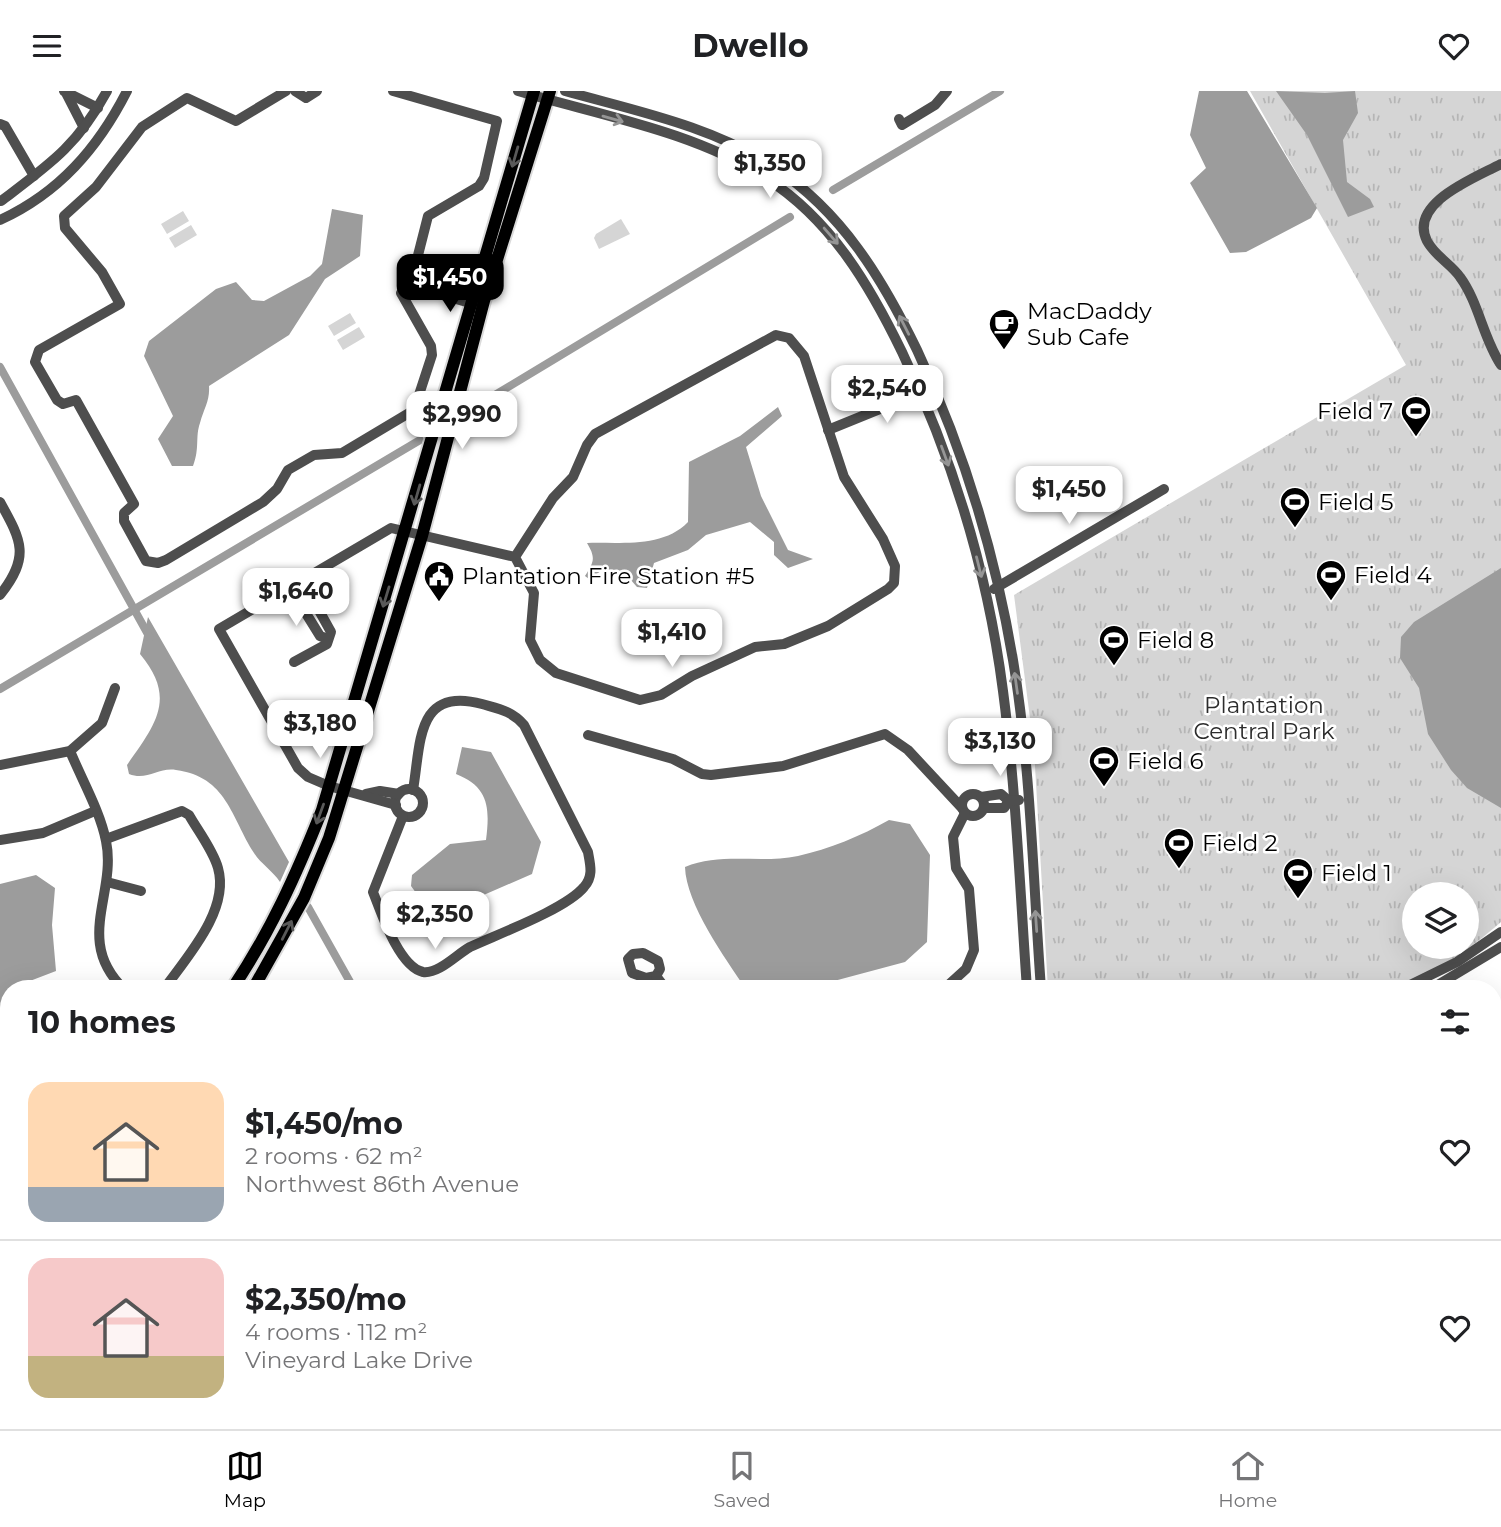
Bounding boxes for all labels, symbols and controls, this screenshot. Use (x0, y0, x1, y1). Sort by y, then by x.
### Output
text: Dwello (692, 26, 809, 65)
icon: menu (28, 27, 66, 65)
icon: heart (1435, 27, 1473, 65)
one-way arrow (602, 113, 624, 126)
pin: $1,350 (713, 141, 827, 200)
one-way arrow (507, 145, 520, 167)
text: $1,350 (734, 149, 806, 177)
one-way arrow (823, 226, 839, 244)
pin: $1,450 (393, 255, 507, 314)
text: $1,450 (413, 263, 487, 291)
place label: MacDaddy Sub Cafe (1027, 297, 1152, 351)
cafe icon: MacDaddy Sub Cafe (987, 307, 1021, 351)
one-way arrow (897, 316, 911, 336)
pin: $2,540 (830, 365, 944, 425)
text: $2,540 (847, 374, 927, 402)
pin: $2,990 (405, 391, 519, 451)
sports icon: Field 7 (1399, 394, 1433, 438)
place label: Field 7 (1317, 397, 1393, 425)
text: $2,990 (422, 400, 502, 428)
one-way arrow (940, 444, 952, 466)
pin: $1,450 (1012, 467, 1126, 526)
text: $1,450 (1032, 475, 1106, 503)
one-way arrow (409, 483, 422, 505)
sports icon: Field 5 (1278, 485, 1312, 529)
place label: Field 5 (1318, 488, 1393, 516)
one-way arrow (973, 555, 986, 578)
sports icon: Field 4 (1314, 558, 1348, 602)
public building icon: Plantation Fire Station #5 (422, 559, 456, 603)
place label: Field 4 (1354, 561, 1432, 589)
place label: Plantation Fire Station #5 (462, 562, 755, 590)
pin: $1,640 (239, 568, 353, 628)
text: $1,640 (258, 577, 334, 605)
one-way arrow (379, 586, 392, 608)
pin: $1,410 (615, 609, 729, 669)
text: $1,410 (637, 618, 707, 646)
sports icon: Field 8 (1097, 623, 1131, 667)
place label: Field 8 (1137, 626, 1214, 654)
one-way arrow (1009, 672, 1022, 694)
park label: Plantation Central Park (1193, 691, 1335, 745)
pin: $3,180 (263, 701, 377, 760)
text: $3,180 (283, 709, 357, 737)
pin: $3,130 (943, 719, 1057, 778)
text: $3,130 (964, 727, 1036, 755)
sports icon: Field 6 (1087, 744, 1121, 788)
place label: Field 6 (1127, 747, 1203, 775)
one-way arrow (313, 803, 325, 825)
sports icon: Field 2 (1162, 826, 1196, 870)
place label: Field 2 (1202, 829, 1278, 857)
sports icon: Field 1 (1281, 856, 1315, 900)
place label: Field 1 (1321, 859, 1392, 887)
map controls (1402, 882, 1479, 959)
button: layers (1402, 882, 1479, 959)
pin: $2,350 (378, 891, 492, 951)
text: $2,350 (396, 900, 474, 928)
one-way arrow (1029, 910, 1042, 932)
one-way arrow (281, 920, 295, 941)
icon: filters (1436, 1003, 1474, 1041)
text: 10 homes (28, 1004, 176, 1041)
text: $1,450/mo (245, 1105, 403, 1142)
icon: home (84, 1110, 168, 1194)
icon: heart (1436, 1133, 1474, 1171)
text: 2 rooms · 62 m² (245, 1142, 423, 1170)
text: Northwest 86th Avenue (245, 1170, 519, 1198)
text: $2,350/mo (245, 1281, 406, 1318)
icon: home (84, 1286, 168, 1370)
icon: heart (1436, 1309, 1474, 1347)
text: 4 rooms · 112 m² (245, 1318, 427, 1346)
text: Vineyard Lake Drive (245, 1346, 473, 1374)
tab: Map (224, 1447, 266, 1512)
tab: Saved (714, 1447, 771, 1512)
tab: Home (1218, 1447, 1277, 1512)

